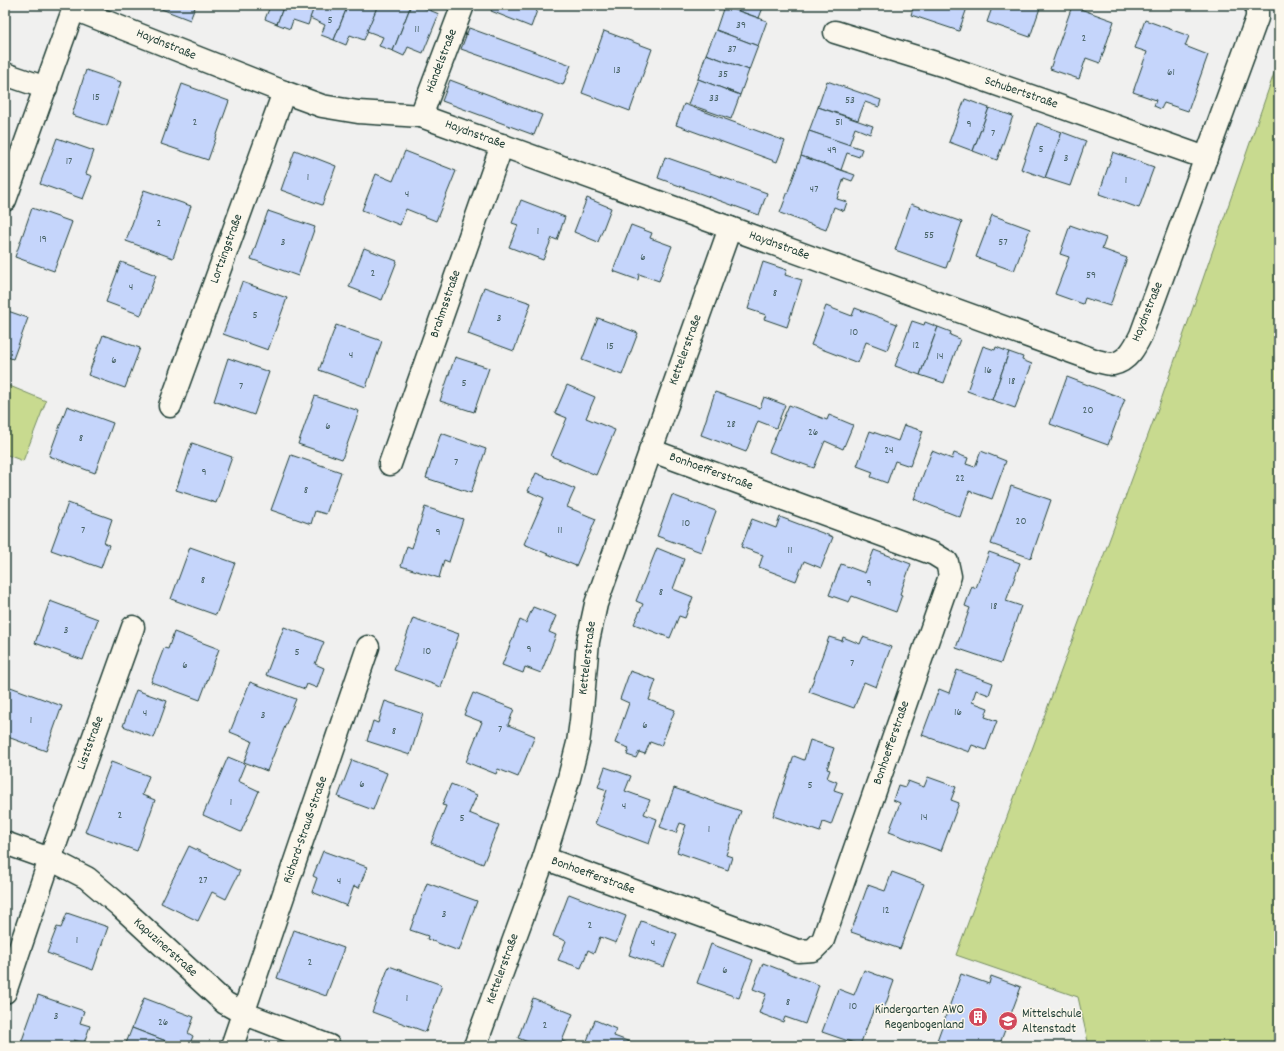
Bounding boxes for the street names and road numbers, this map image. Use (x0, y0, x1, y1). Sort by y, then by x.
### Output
street label: Haydnstraße (133, 24, 199, 66)
street label: Händelstraße (421, 26, 463, 96)
street label: Schubertstraße (982, 72, 1061, 115)
street label: Haydnstraße (442, 115, 508, 155)
street label: Lortzingstraße (206, 211, 248, 286)
street label: Haydnstraße (746, 226, 812, 266)
street label: Brahmsstraße (426, 267, 467, 340)
street label: Haydnstraße (1127, 279, 1169, 345)
street label: Kettelerstraße (664, 312, 708, 388)
street label: Bonhoefferstraße (666, 448, 756, 496)
street label: Kettelerstraße (574, 620, 602, 696)
street label: Bonhoefferstraße (869, 698, 915, 788)
street label: Lisztstraße (72, 713, 110, 773)
street label: Richard-Strauß-Straße (279, 774, 333, 886)
street label: Bonhoefferstraße (548, 852, 638, 900)
street label: Kapuzinerstraße (129, 914, 202, 982)
street label: Kettelerstraße (481, 931, 525, 1007)

